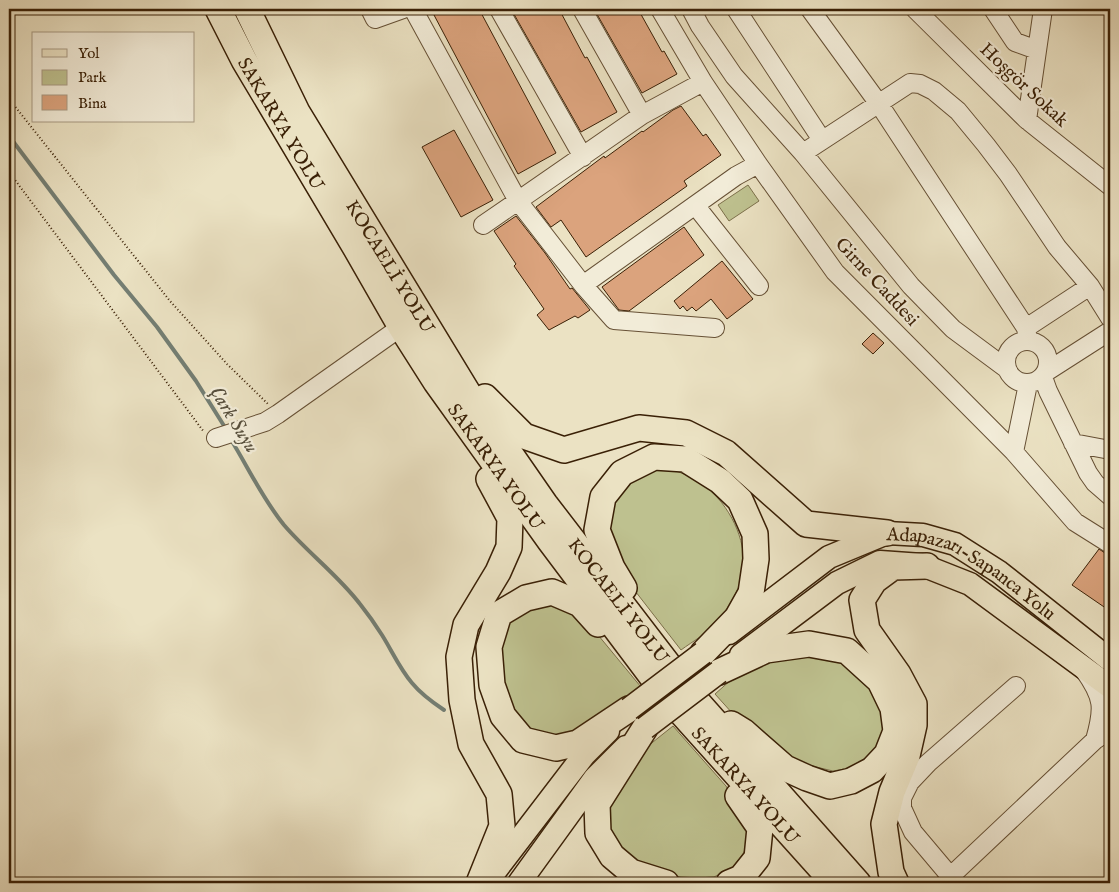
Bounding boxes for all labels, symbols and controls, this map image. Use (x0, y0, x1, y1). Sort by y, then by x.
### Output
legend (32, 32, 195, 122)
street label: Hoşgör Sokak (974, 38, 1074, 133)
text: Yol (78, 44, 100, 63)
street label: SAKARYA YOLU (231, 54, 329, 196)
text: Park (78, 68, 108, 87)
text: Bina (78, 94, 107, 113)
street label: KOCAELİ YOLU (339, 196, 439, 339)
street label: Girne Caddesi (829, 233, 924, 332)
water label: Çark Suyu (204, 382, 264, 458)
street label: SAKARYA YOLU (441, 399, 549, 536)
street label: Adapazarı-Sapanca Yolu (885, 523, 1060, 627)
street label: KOCAELİ YOLU (562, 534, 674, 670)
street label: SAKARYA YOLU (685, 722, 804, 851)

